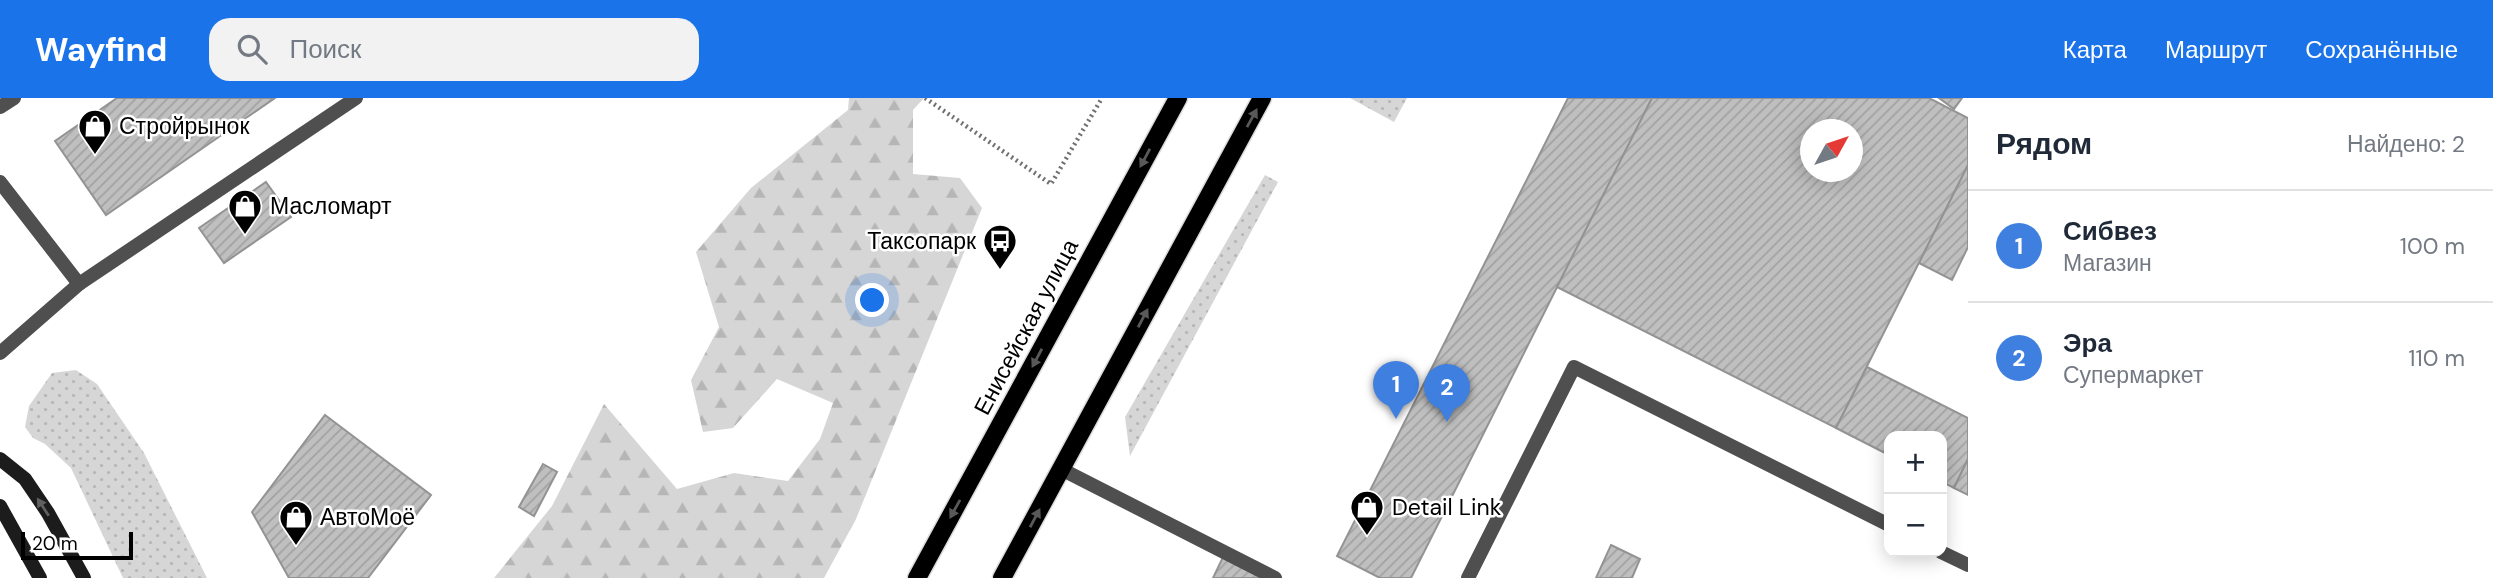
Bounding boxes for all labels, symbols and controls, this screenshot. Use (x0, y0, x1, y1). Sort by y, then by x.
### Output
search box (209, 18, 699, 81)
text: Wayfind (35, 28, 167, 71)
icon: search (233, 30, 271, 68)
text: Поиск (289, 32, 361, 66)
text: Карта (2063, 34, 2127, 65)
text: Маршрут (2165, 34, 2267, 65)
text: Сохранённые (2305, 34, 2458, 65)
shop icon: Стройрынок (76, 107, 114, 156)
one-way arrow (1246, 108, 1257, 128)
place label: Стройрынок (119, 111, 250, 141)
north arrow (1800, 119, 1863, 182)
text: Рядом (1996, 124, 2092, 163)
text: Найдено: 2 (2347, 129, 2465, 159)
one-way arrow (1140, 148, 1151, 168)
shop icon: Масломарт (226, 187, 264, 236)
place label: Масломарт (270, 191, 392, 221)
text: Сибвез (2063, 214, 2157, 248)
bus stop icon: Таксопарк (981, 222, 1019, 271)
place label: Таксопарк (867, 226, 977, 256)
text: 1 (2015, 231, 2023, 261)
text: 100 m (2400, 231, 2465, 261)
street label: Енисейская улица (967, 234, 1085, 420)
text: Магазин (2063, 248, 2152, 278)
your location (855, 283, 889, 317)
one-way arrow (1137, 308, 1149, 328)
text: Эра (2063, 326, 2112, 360)
text: 2 (2012, 343, 2026, 373)
text: 110 m (2408, 343, 2465, 373)
one-way arrow (1031, 348, 1043, 368)
text: Супермаркет (2063, 360, 2203, 390)
pin: 1 (1373, 361, 1419, 419)
pin: 2 (1424, 364, 1470, 422)
map controls (1884, 431, 1947, 557)
button: + (1884, 431, 1947, 494)
shop icon: Detail Link (1348, 488, 1386, 537)
place label: Detail Link (1392, 492, 1502, 522)
button: − (1884, 494, 1947, 557)
one-way arrow (37, 497, 50, 517)
shop icon: АвтоМоё (277, 498, 315, 547)
one-way arrow (949, 499, 960, 519)
place label: АвтоМоё (320, 502, 415, 532)
one-way arrow (1029, 508, 1041, 528)
scale bar (21, 529, 133, 561)
text: 20 m (32, 531, 78, 556)

